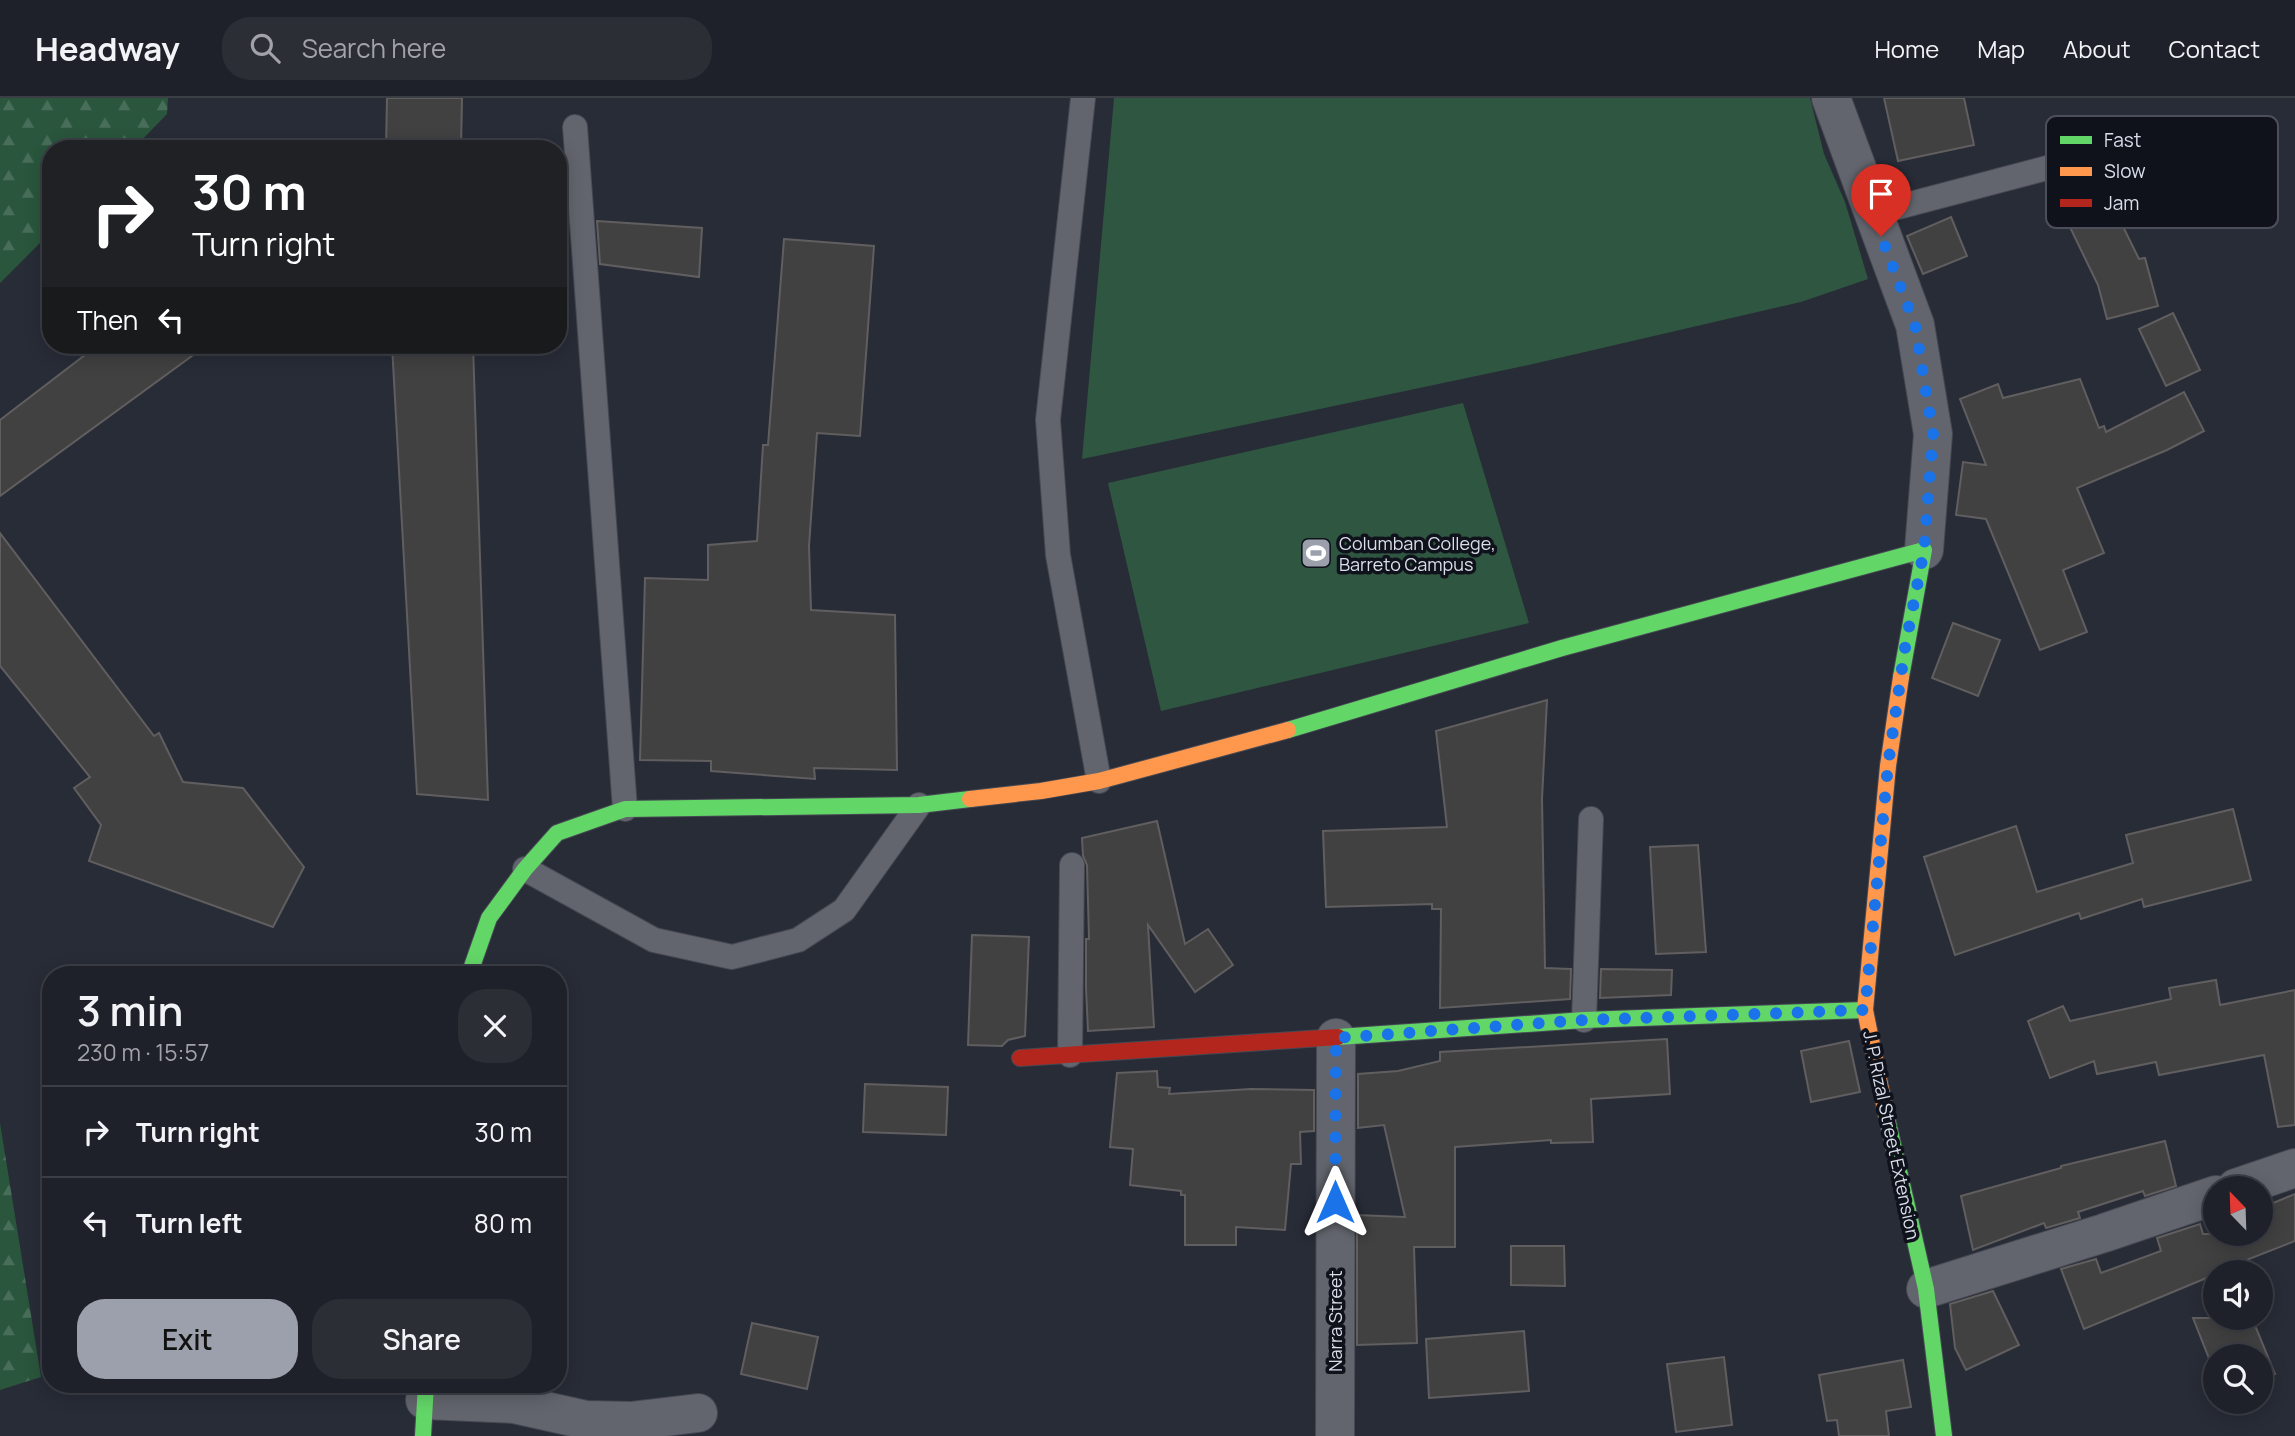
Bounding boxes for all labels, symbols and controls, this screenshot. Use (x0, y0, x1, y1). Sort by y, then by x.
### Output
search box (222, 17, 712, 80)
text: Headway (35, 26, 180, 71)
icon: search (246, 29, 284, 67)
text: Search here (302, 30, 446, 66)
text: Home (1874, 32, 1939, 65)
text: Map (1977, 32, 2025, 65)
text: About (2063, 32, 2131, 65)
text: Contact (2169, 32, 2260, 65)
legend (2046, 116, 2278, 228)
text: Fast (2104, 127, 2141, 153)
text: 30 m (192, 158, 307, 225)
text: Slow (2104, 158, 2146, 184)
pin (1851, 164, 1911, 236)
icon: right (77, 168, 168, 259)
icon: arrive (1862, 175, 1900, 213)
text: Jam (2104, 190, 2139, 216)
text: Turn right (192, 222, 335, 266)
icon: left (152, 301, 190, 339)
text: Then (77, 302, 138, 338)
place label: Columban College, Barreto Campus (1339, 531, 1496, 576)
sports icon: Columban College, Barreto Campus (1299, 536, 1333, 570)
text: 3 min (77, 981, 183, 1039)
button: close (458, 989, 532, 1063)
street label: J. P. Rizal Street Extension (1858, 1028, 1926, 1242)
text: 230 m · 15:57 (77, 1036, 209, 1068)
icon: right (77, 1113, 115, 1151)
text: Turn right (136, 1114, 260, 1150)
text: 30 m (475, 1114, 532, 1150)
position arrow (1298, 1165, 1372, 1239)
north arrow (2203, 1176, 2273, 1246)
map controls (2203, 1176, 2273, 1414)
icon: left (77, 1204, 115, 1242)
text: Turn left (136, 1205, 243, 1241)
text: 80 m (474, 1205, 532, 1241)
button: sound (2203, 1260, 2273, 1330)
street label: Narra Street (1323, 1270, 1347, 1372)
button: Exit (77, 1299, 298, 1379)
button: Share (312, 1299, 532, 1379)
button: search (2203, 1344, 2273, 1414)

